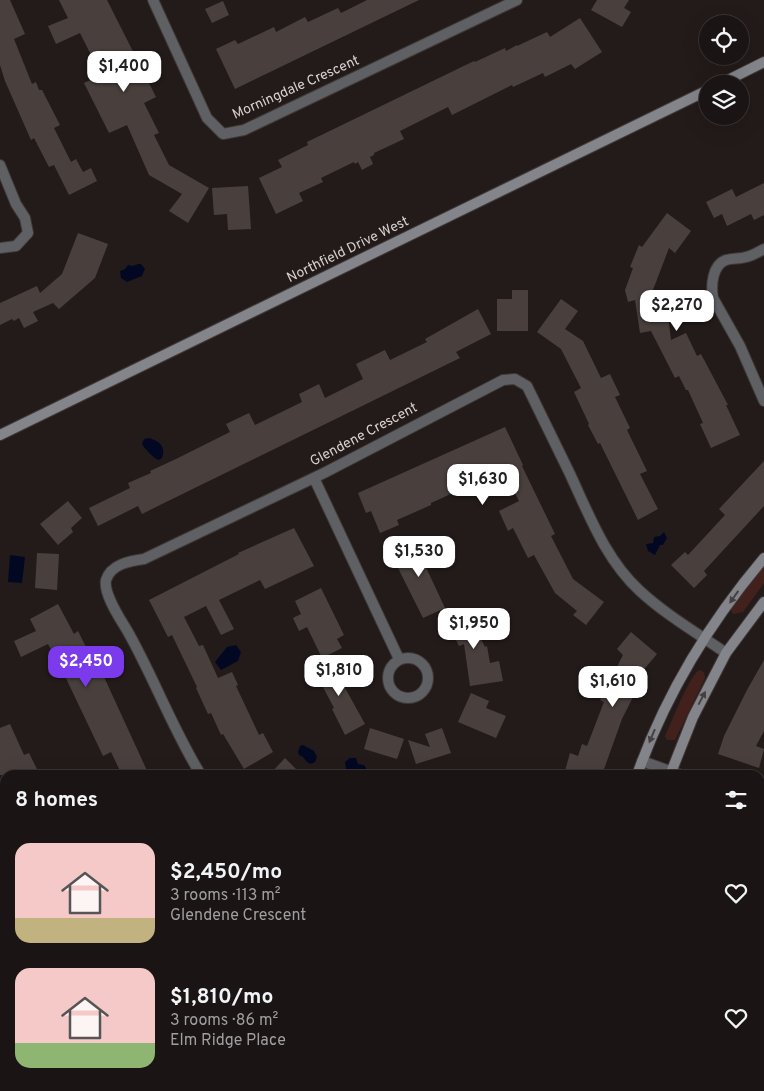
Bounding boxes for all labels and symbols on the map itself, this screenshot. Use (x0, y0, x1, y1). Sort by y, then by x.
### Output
pin: $1,400 (83, 51, 165, 93)
street label: Morningdale Crescent (230, 52, 362, 124)
street label: Northfield Drive West (284, 213, 412, 287)
pin: $2,270 (636, 290, 718, 332)
street label: Glendene Crescent (307, 400, 421, 470)
pin: $1,630 (442, 464, 524, 506)
pin: $1,530 (378, 536, 460, 578)
one-way arrow (729, 590, 739, 603)
pin: $1,950 (433, 608, 515, 650)
pin: $2,450 (45, 646, 127, 688)
pin: $1,810 (298, 654, 380, 697)
pin: $1,610 (572, 666, 654, 708)
one-way arrow (698, 691, 706, 705)
one-way arrow (648, 729, 656, 743)

